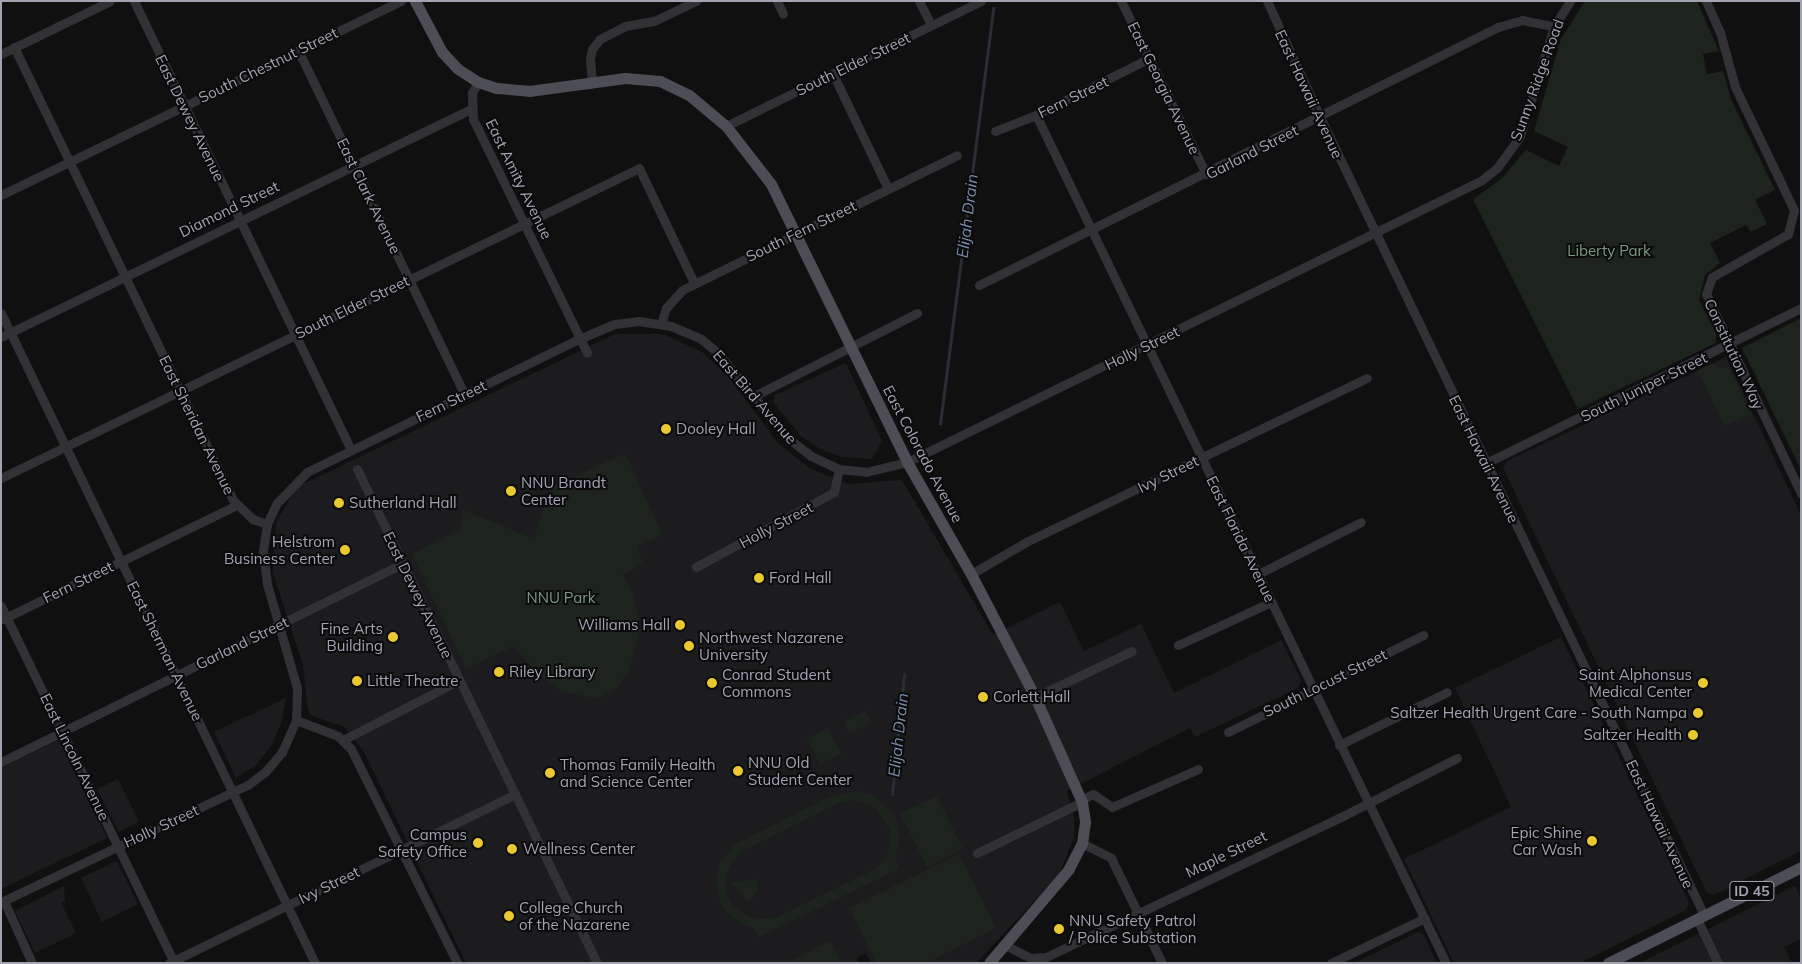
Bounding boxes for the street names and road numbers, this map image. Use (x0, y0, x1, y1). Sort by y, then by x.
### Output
street label: Sunny Ridge Road (1507, 17, 1567, 143)
street label: East Georgia Avenue (1124, 19, 1204, 157)
street label: South Chestnut Street (196, 23, 340, 107)
street label: East Hawaii Avenue (1271, 27, 1347, 161)
street label: South Elder Street (793, 29, 913, 99)
street label: East Dewey Avenue (152, 52, 228, 184)
street label: Fern Street (1035, 72, 1111, 122)
street label: East Amity Avenue (482, 116, 556, 242)
street label: Garland Street (1203, 121, 1301, 183)
street label: East Clark Avenue (333, 135, 405, 257)
street label: Diamond Street (176, 177, 282, 241)
street label: South Fern Street (743, 197, 859, 265)
street label: South Elder Street (292, 272, 412, 342)
street label: Constitution Way (1700, 296, 1768, 412)
street label: Holly Street (1102, 322, 1182, 374)
street label: East Bird Avenue (709, 346, 801, 448)
street label: South Juniper Street (1578, 349, 1710, 425)
street label: East Sheridan Avenue (155, 353, 239, 497)
street label: Fern Street (413, 376, 489, 426)
street label: East Colorado Avenue (879, 382, 967, 526)
street label: East Hawaii Avenue (1445, 392, 1523, 526)
street label: Ivy Street (1135, 452, 1201, 496)
street label: East Florida Avenue (1203, 473, 1279, 605)
street label: Holly Street (736, 498, 816, 552)
street label: East Dewey Avenue (380, 529, 456, 661)
street label: Fern Street (40, 557, 116, 607)
street label: East Sherman Avenue (123, 578, 207, 724)
street label: Garland Street (193, 613, 291, 673)
street label: South Locust Street (1260, 645, 1390, 721)
street label: East Lincoln Avenue (36, 691, 114, 823)
street label: East Hawaii Avenue (1622, 757, 1698, 891)
street label: Holly Street (121, 801, 201, 851)
street label: Maple Street (1183, 827, 1269, 881)
street label: Ivy Street (296, 863, 362, 907)
road number: ID 45 (1728, 879, 1776, 902)

